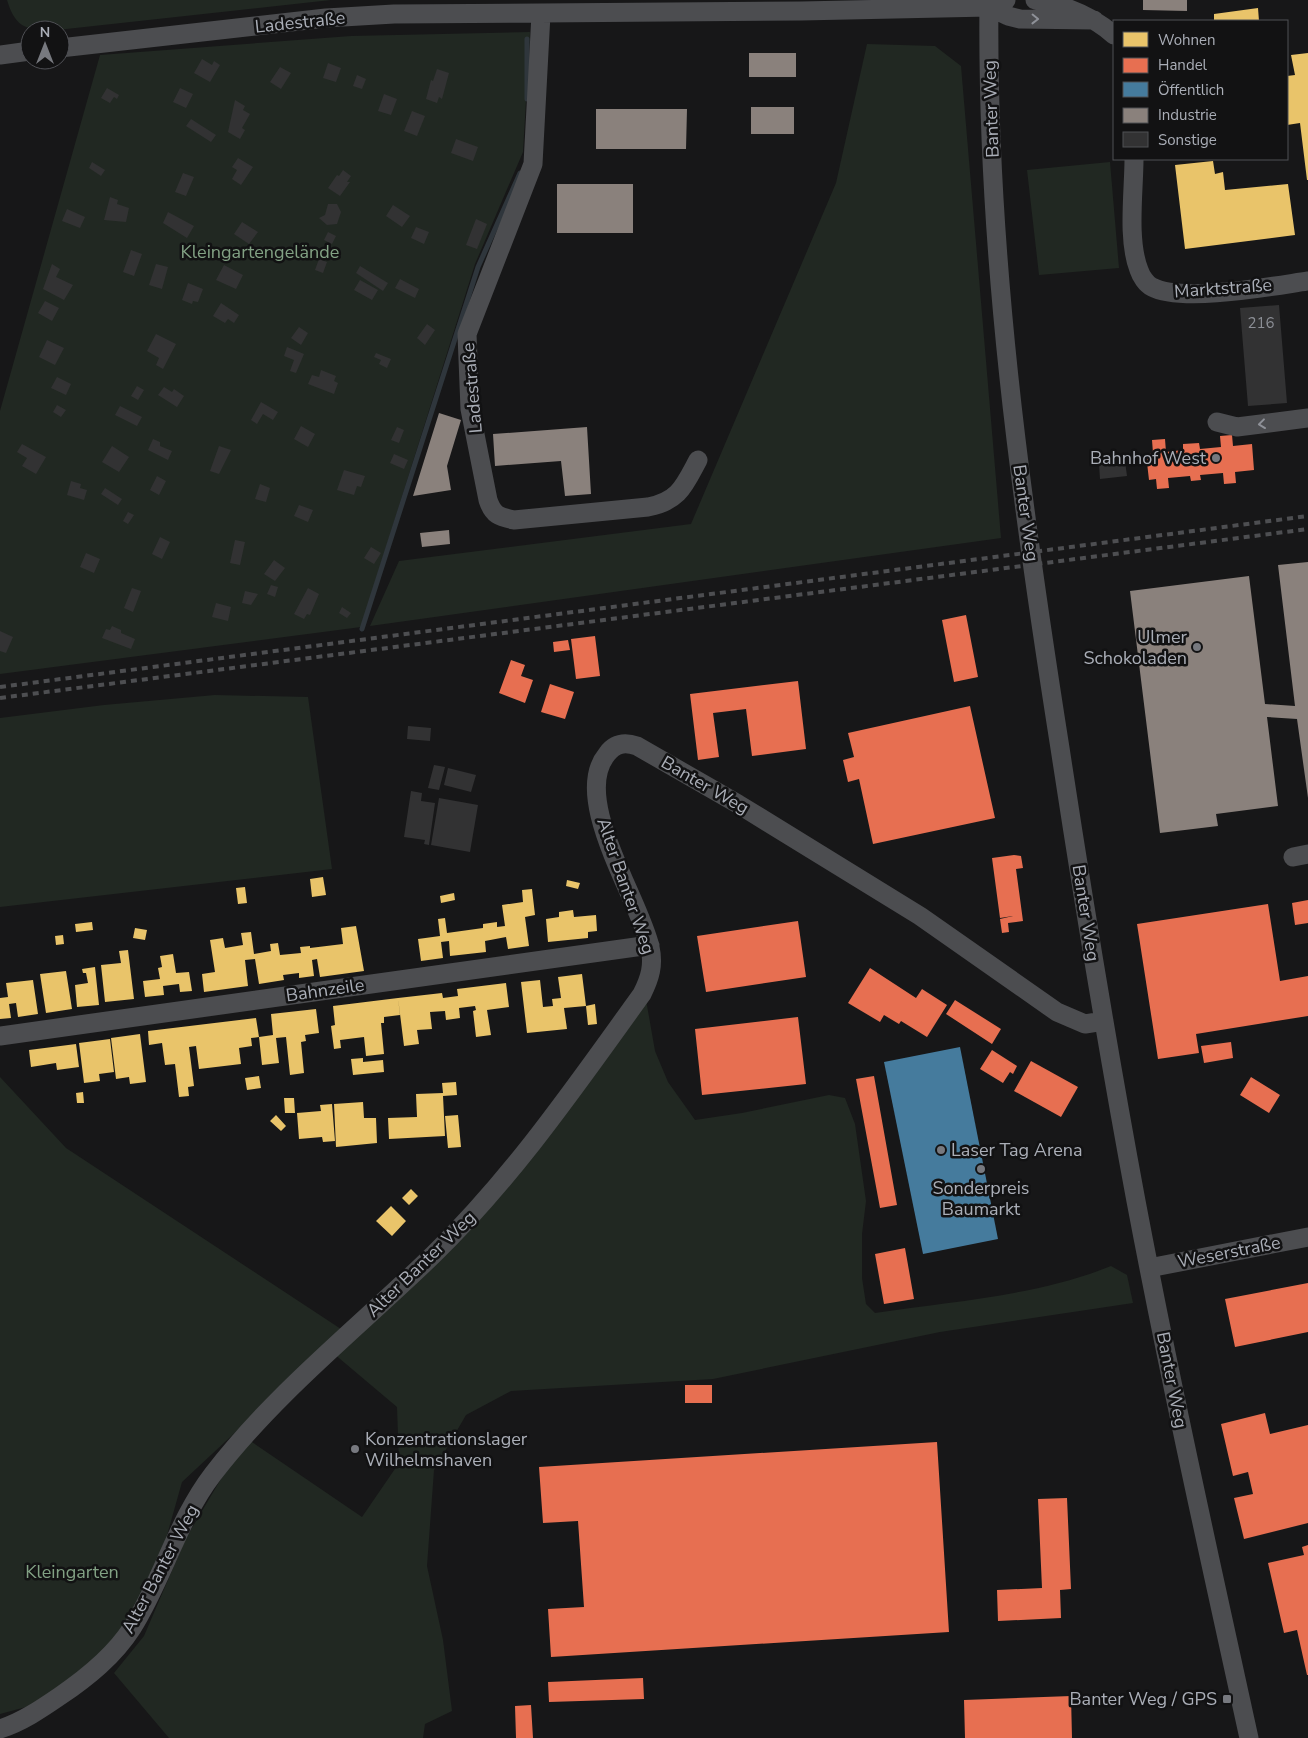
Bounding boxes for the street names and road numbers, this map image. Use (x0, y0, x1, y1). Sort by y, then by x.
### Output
street label: Ladestraße (254, 5, 346, 39)
street label: Banter Weg (977, 60, 1005, 158)
street label: Marktstraße (1173, 273, 1273, 303)
street label: Ladestraße (456, 342, 488, 434)
street label: Banter Weg (1007, 463, 1045, 563)
street label: Banter Weg (657, 750, 753, 820)
street label: Alter Banter Weg (591, 815, 661, 957)
street label: Banter Weg (1067, 863, 1105, 963)
street label: Bahnzeile (284, 973, 366, 1007)
street label: Alter Banter Weg (361, 1206, 481, 1322)
street label: Weserstraße (1175, 1230, 1283, 1274)
street label: Banter Weg (1151, 1330, 1193, 1430)
street label: Alter Banter Weg (116, 1500, 204, 1638)

